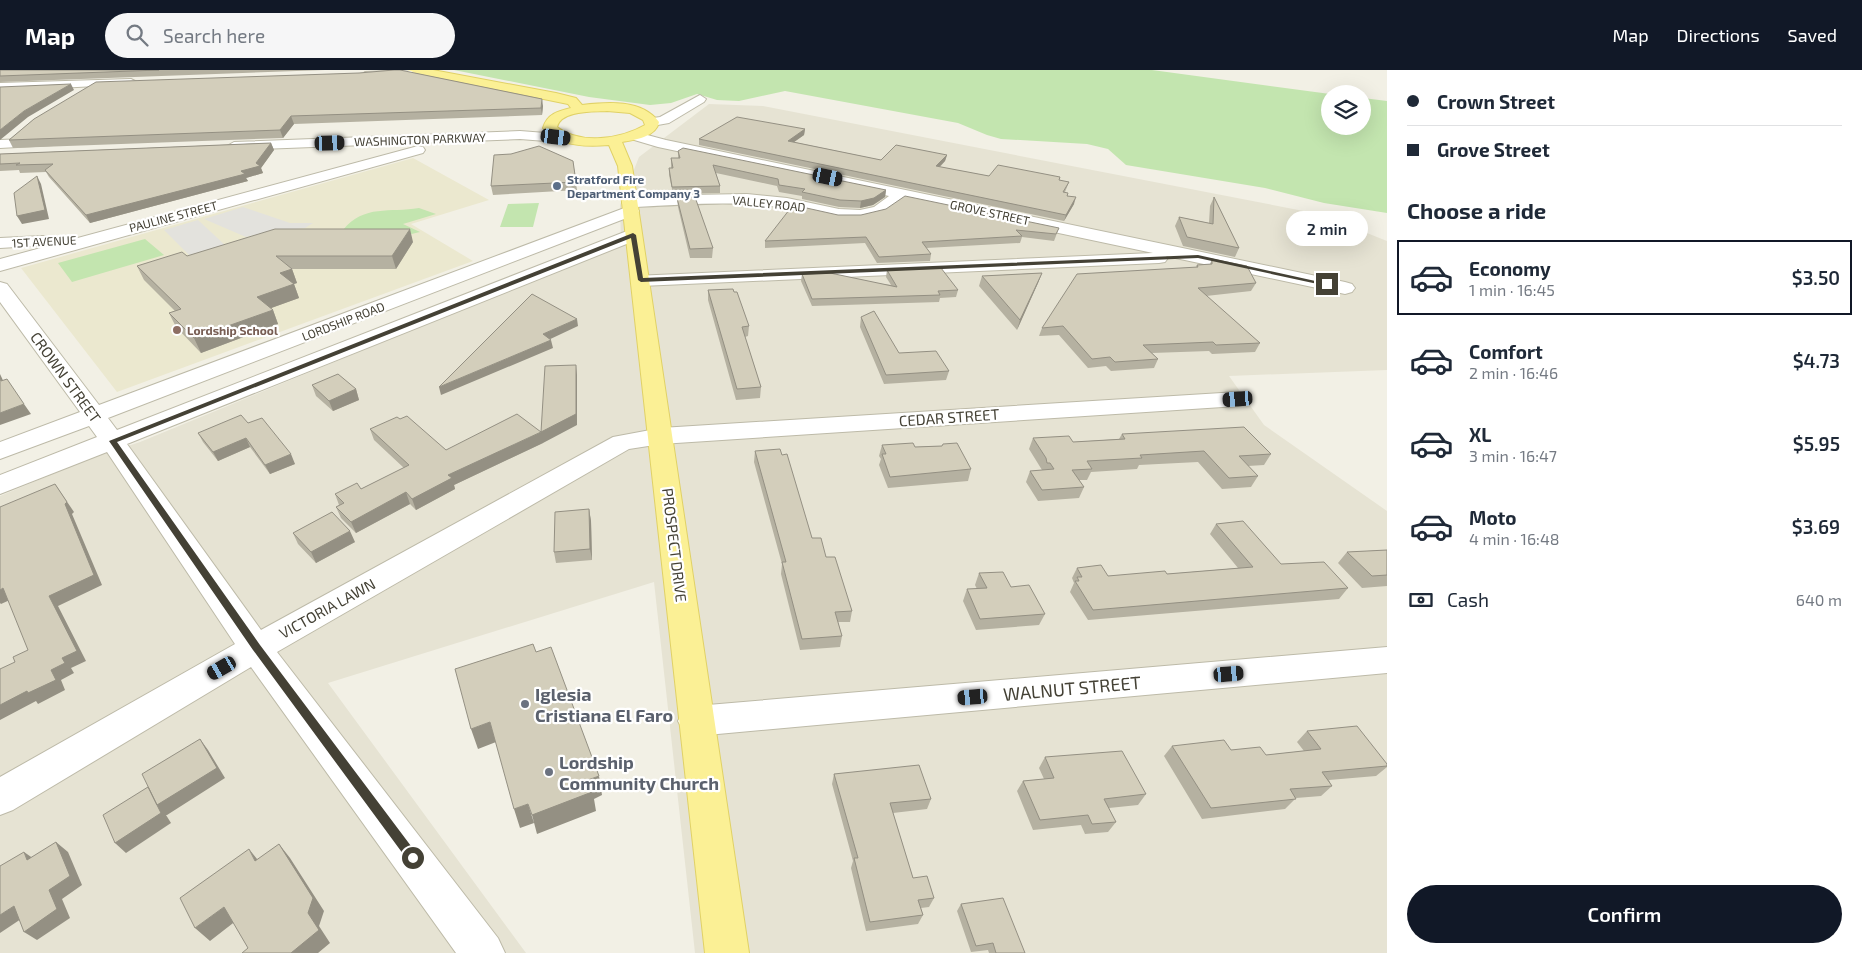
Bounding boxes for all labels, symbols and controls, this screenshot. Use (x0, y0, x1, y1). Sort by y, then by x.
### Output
search box (105, 13, 455, 58)
text: Map (25, 21, 75, 50)
icon: search (123, 21, 151, 49)
text: Search here (163, 24, 265, 47)
text: Map (1612, 24, 1649, 46)
text: Directions (1677, 24, 1760, 46)
text: Saved (1788, 24, 1837, 46)
map controls (1321, 85, 1371, 135)
button: layers (1321, 85, 1371, 135)
text: Crown Street (1437, 90, 1555, 113)
car (540, 128, 571, 146)
street label: WASHINGTON PARKWAY (354, 130, 486, 148)
car (314, 135, 345, 151)
text: Grove Street (1437, 138, 1550, 161)
car (811, 167, 844, 187)
place label: Stratford Fire Department Company 3 (567, 172, 700, 201)
marker: Stratford Fire Department Company 3 (551, 180, 563, 192)
street label: VALLEY ROAD (732, 192, 806, 214)
street label: PAULINE STREET (127, 197, 219, 235)
street label: GROVE STREET (949, 197, 1031, 227)
text: Choose a ride (1407, 197, 1546, 223)
callout: 2 min (1286, 212, 1368, 246)
text: 2 min (1307, 219, 1347, 238)
street label: 1ST AVENUE (11, 232, 77, 250)
icon: car (1409, 255, 1454, 300)
text: Economy (1469, 257, 1551, 280)
text: $3.50 (1792, 266, 1840, 289)
route end (1316, 273, 1338, 295)
text: 1 min · 16:45 (1469, 280, 1555, 299)
street label: LORDSHIP ROAD (300, 299, 386, 343)
place label: Lordship School (187, 323, 278, 337)
marker: Lordship School (171, 324, 183, 336)
street label: CROWN STREET (27, 328, 105, 426)
icon: car (1409, 338, 1454, 383)
text: Comfort (1469, 340, 1543, 363)
text: $4.73 (1793, 349, 1840, 372)
text: 2 min · 16:46 (1469, 363, 1558, 382)
car (1222, 390, 1253, 408)
street label: CEDAR STREET (898, 404, 1000, 429)
icon: car (1409, 421, 1454, 466)
text: XL (1469, 423, 1491, 446)
text: $5.95 (1793, 432, 1840, 455)
text: 3 min · 16:47 (1469, 446, 1557, 465)
street label: PROSPECT DRIVE (659, 487, 691, 603)
icon: car (1409, 504, 1454, 549)
text: Moto (1469, 506, 1517, 529)
text: $3.69 (1792, 515, 1840, 538)
text: 4 min · 16:48 (1469, 529, 1559, 548)
street label: VICTORIA LAWN (276, 574, 378, 642)
icon: cash (1407, 586, 1435, 614)
text: Cash (1447, 588, 1489, 611)
text: 640 m (1796, 590, 1842, 609)
car (205, 654, 238, 682)
car (1213, 665, 1244, 683)
street label: WALNUT STREET (1002, 671, 1142, 705)
place label: Iglesia Cristiana El Faro (535, 683, 673, 726)
car (957, 688, 988, 706)
marker: Iglesia Cristiana El Faro (519, 698, 531, 710)
place label: Lordship Community Church (559, 751, 719, 794)
marker: Lordship Community Church (543, 766, 555, 778)
route start (402, 847, 424, 869)
button: Confirm (1407, 885, 1842, 943)

